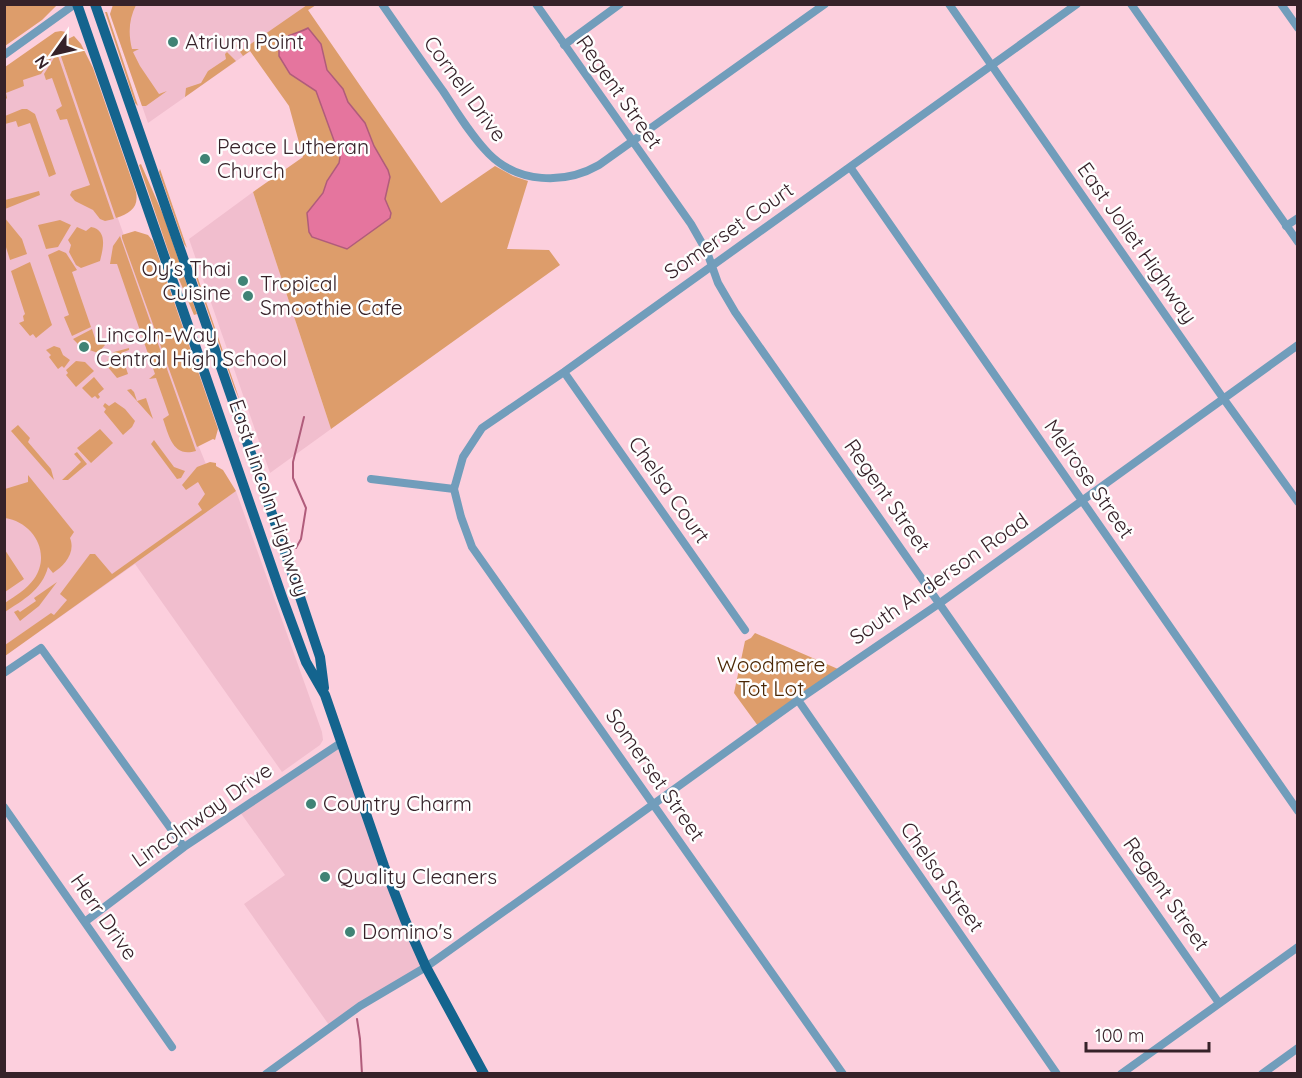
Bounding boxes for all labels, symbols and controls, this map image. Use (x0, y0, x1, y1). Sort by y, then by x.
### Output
north arrow (24, 24, 84, 84)
place label: Atrium Point (185, 28, 304, 54)
street label: Cornell Drive (419, 30, 513, 146)
street label: Regent Street (571, 30, 669, 153)
marker: Atrium Point (166, 35, 180, 49)
text: N (30, 52, 53, 73)
place label: Peace Lutheran Church (217, 133, 369, 183)
marker: Peace Lutheran Church (198, 152, 212, 166)
street label: East Joliet Highway (1072, 157, 1203, 328)
street label: Somerset Court (659, 176, 798, 284)
place label: Oy's Thai Cuisine (142, 255, 231, 305)
place label: Tropical Smoothie Cafe (260, 270, 403, 320)
marker: Oy's Thai Cuisine (236, 274, 250, 288)
marker: Tropical Smoothie Cafe (241, 289, 255, 303)
place label: Lincoln-Way Central High School (96, 321, 287, 371)
marker: Lincoln-Way Central High School (77, 340, 91, 354)
street label: East Lincoln Highway (224, 396, 316, 600)
street label: Melrose Street (1039, 414, 1140, 543)
street label: Chelsa Court (624, 431, 716, 548)
street label: Regent Street (839, 434, 937, 557)
street label: South Anderson Road (844, 507, 1033, 650)
park label: Woodmere Tot Lot (717, 651, 825, 701)
street label: Somerset Street (601, 703, 711, 846)
street label: Lincolnway Drive (126, 756, 277, 872)
place label: Country Charm (323, 790, 472, 816)
marker: Country Charm (304, 797, 318, 811)
street label: Chelsa Street (895, 816, 990, 936)
street label: Regent Street (1118, 832, 1216, 955)
place label: Quality Cleaners (337, 863, 497, 889)
street label: Herr Drive (66, 868, 144, 965)
marker: Quality Cleaners (318, 870, 332, 884)
place label: Domino's (362, 918, 452, 944)
marker: Domino's (343, 925, 357, 939)
scale bar (1086, 1015, 1209, 1053)
text: 100 m (1095, 1024, 1144, 1047)

